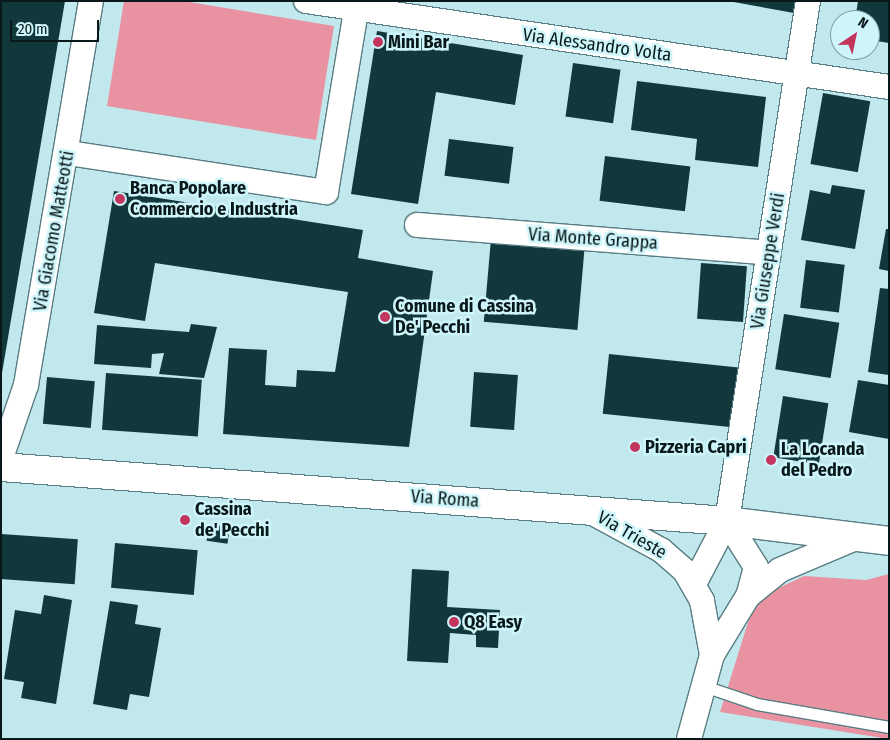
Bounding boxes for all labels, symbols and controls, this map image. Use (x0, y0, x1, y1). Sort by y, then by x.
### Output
scale bar (12, 10, 101, 42)
north arrow (830, 10, 880, 60)
text: N (855, 14, 871, 32)
text: 20 m (18, 20, 48, 38)
street label: Via Alessandro Volta (521, 24, 673, 66)
place label: Mini Bar (388, 31, 449, 53)
marker: Mini Bar (372, 36, 384, 48)
street label: Via Giacomo Matteotti (29, 149, 79, 313)
place label: Banca Popolare Commercio e Industria (130, 178, 298, 220)
street label: Via Giuseppe Verdi (747, 191, 789, 331)
marker: Banca Popolare Commercio e Industria (114, 193, 126, 205)
street label: Via Monte Grappa (527, 224, 659, 254)
place label: Comune di Cassina De' Pecchi (395, 296, 534, 338)
marker: Comune di Cassina De' Pecchi (379, 311, 391, 323)
place label: Pizzeria Capri (645, 436, 747, 458)
place label: La Locanda del Pedro (781, 439, 864, 482)
marker: Pizzeria Capri (629, 441, 641, 453)
marker: La Locanda del Pedro (765, 454, 777, 466)
street label: Via Roma (410, 486, 480, 512)
place label: Cassina de' Pecchi (195, 499, 269, 542)
street label: Via Trieste (593, 507, 671, 563)
marker: Cassina de' Pecchi (179, 514, 191, 526)
place label: Q8 Easy (464, 611, 522, 633)
marker: Q8 Easy (448, 616, 460, 628)

